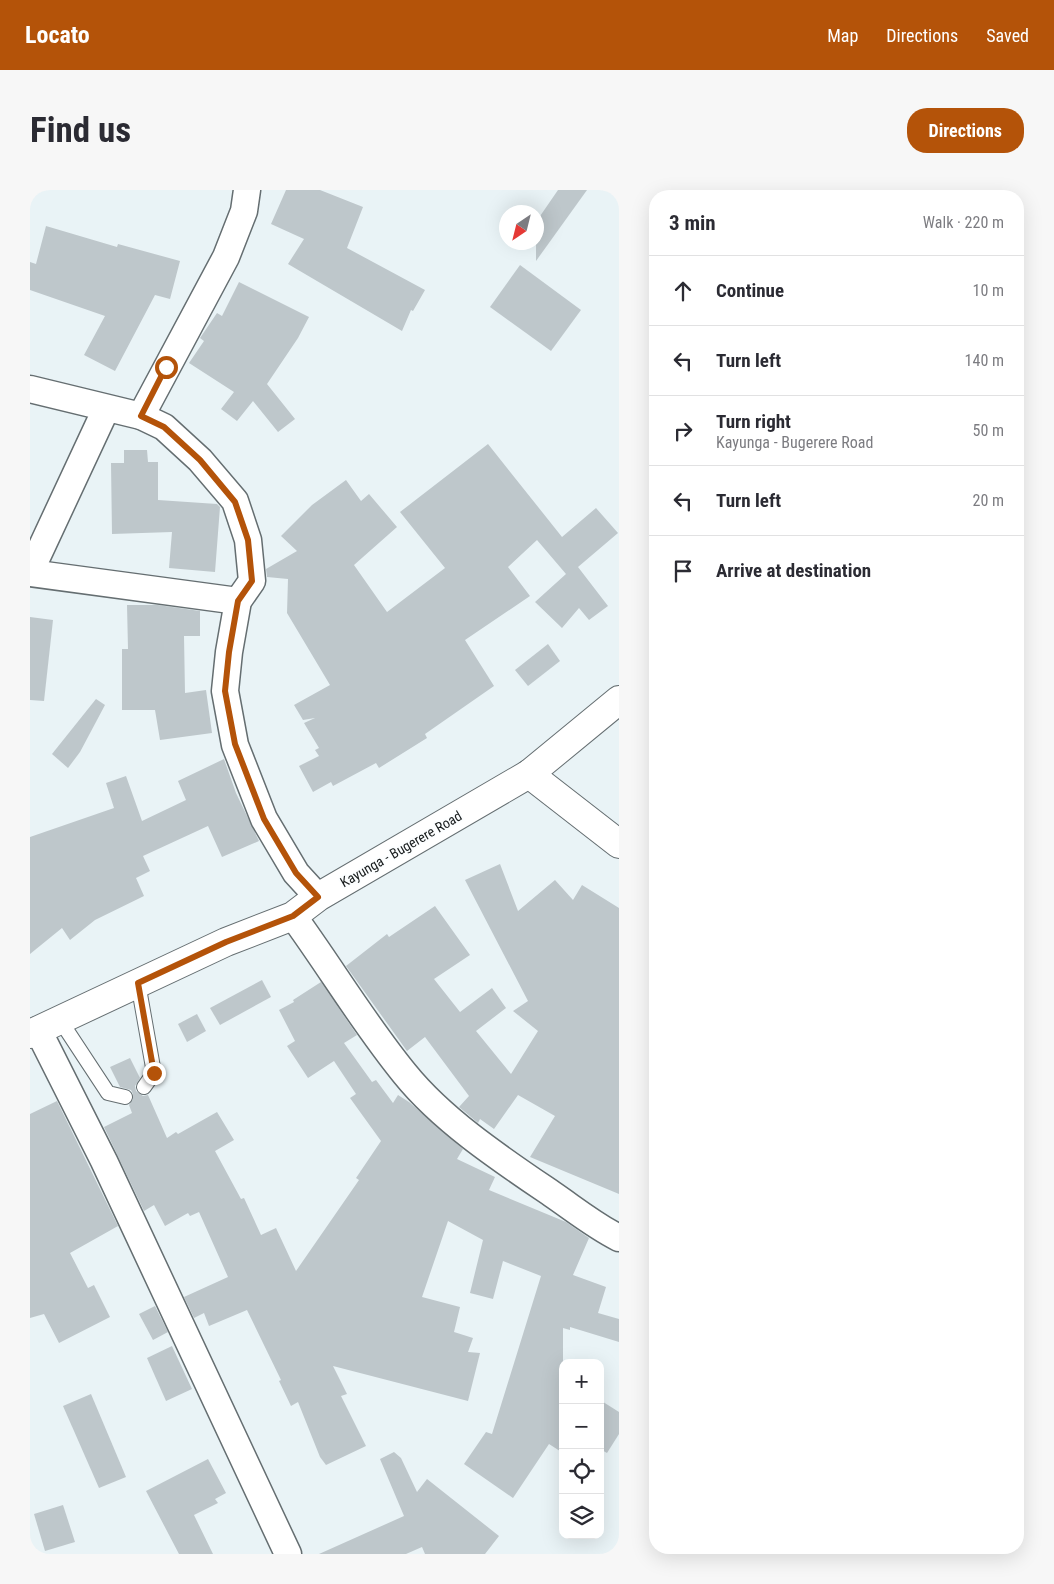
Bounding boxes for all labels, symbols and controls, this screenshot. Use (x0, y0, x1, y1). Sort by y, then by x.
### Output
text: Locato (25, 21, 90, 49)
text: Map (827, 25, 858, 46)
text: Directions (886, 25, 958, 46)
text: Saved (986, 25, 1029, 46)
button: Directions (907, 108, 1024, 153)
text: Find us (30, 110, 131, 151)
north arrow (499, 205, 544, 250)
text: 3 min (669, 211, 716, 235)
text: Walk · 220 m (923, 213, 1004, 232)
icon: ahead (669, 277, 697, 305)
text: Continue (716, 279, 784, 302)
text: 10 m (972, 281, 1004, 300)
icon: left (669, 347, 697, 375)
text: Turn left (716, 349, 781, 372)
text: 140 m (965, 351, 1004, 370)
route start (155, 356, 178, 379)
text: Turn right (716, 410, 791, 433)
icon: right (669, 417, 697, 445)
text: 50 m (972, 421, 1004, 440)
text: Kayunga - Bugerere Road (716, 433, 873, 452)
icon: left (669, 487, 697, 515)
text: Turn left (716, 489, 781, 512)
text: 20 m (972, 491, 1004, 510)
icon: arrive (669, 557, 697, 585)
text: Arrive at destination (716, 559, 871, 582)
street label: Kayunga - Bugerere Road (337, 808, 465, 890)
route end (143, 1062, 166, 1085)
map controls (559, 1359, 604, 1539)
button: + (559, 1359, 604, 1404)
button: − (559, 1404, 604, 1449)
button: locate (559, 1449, 604, 1494)
button: layers (559, 1494, 604, 1539)

